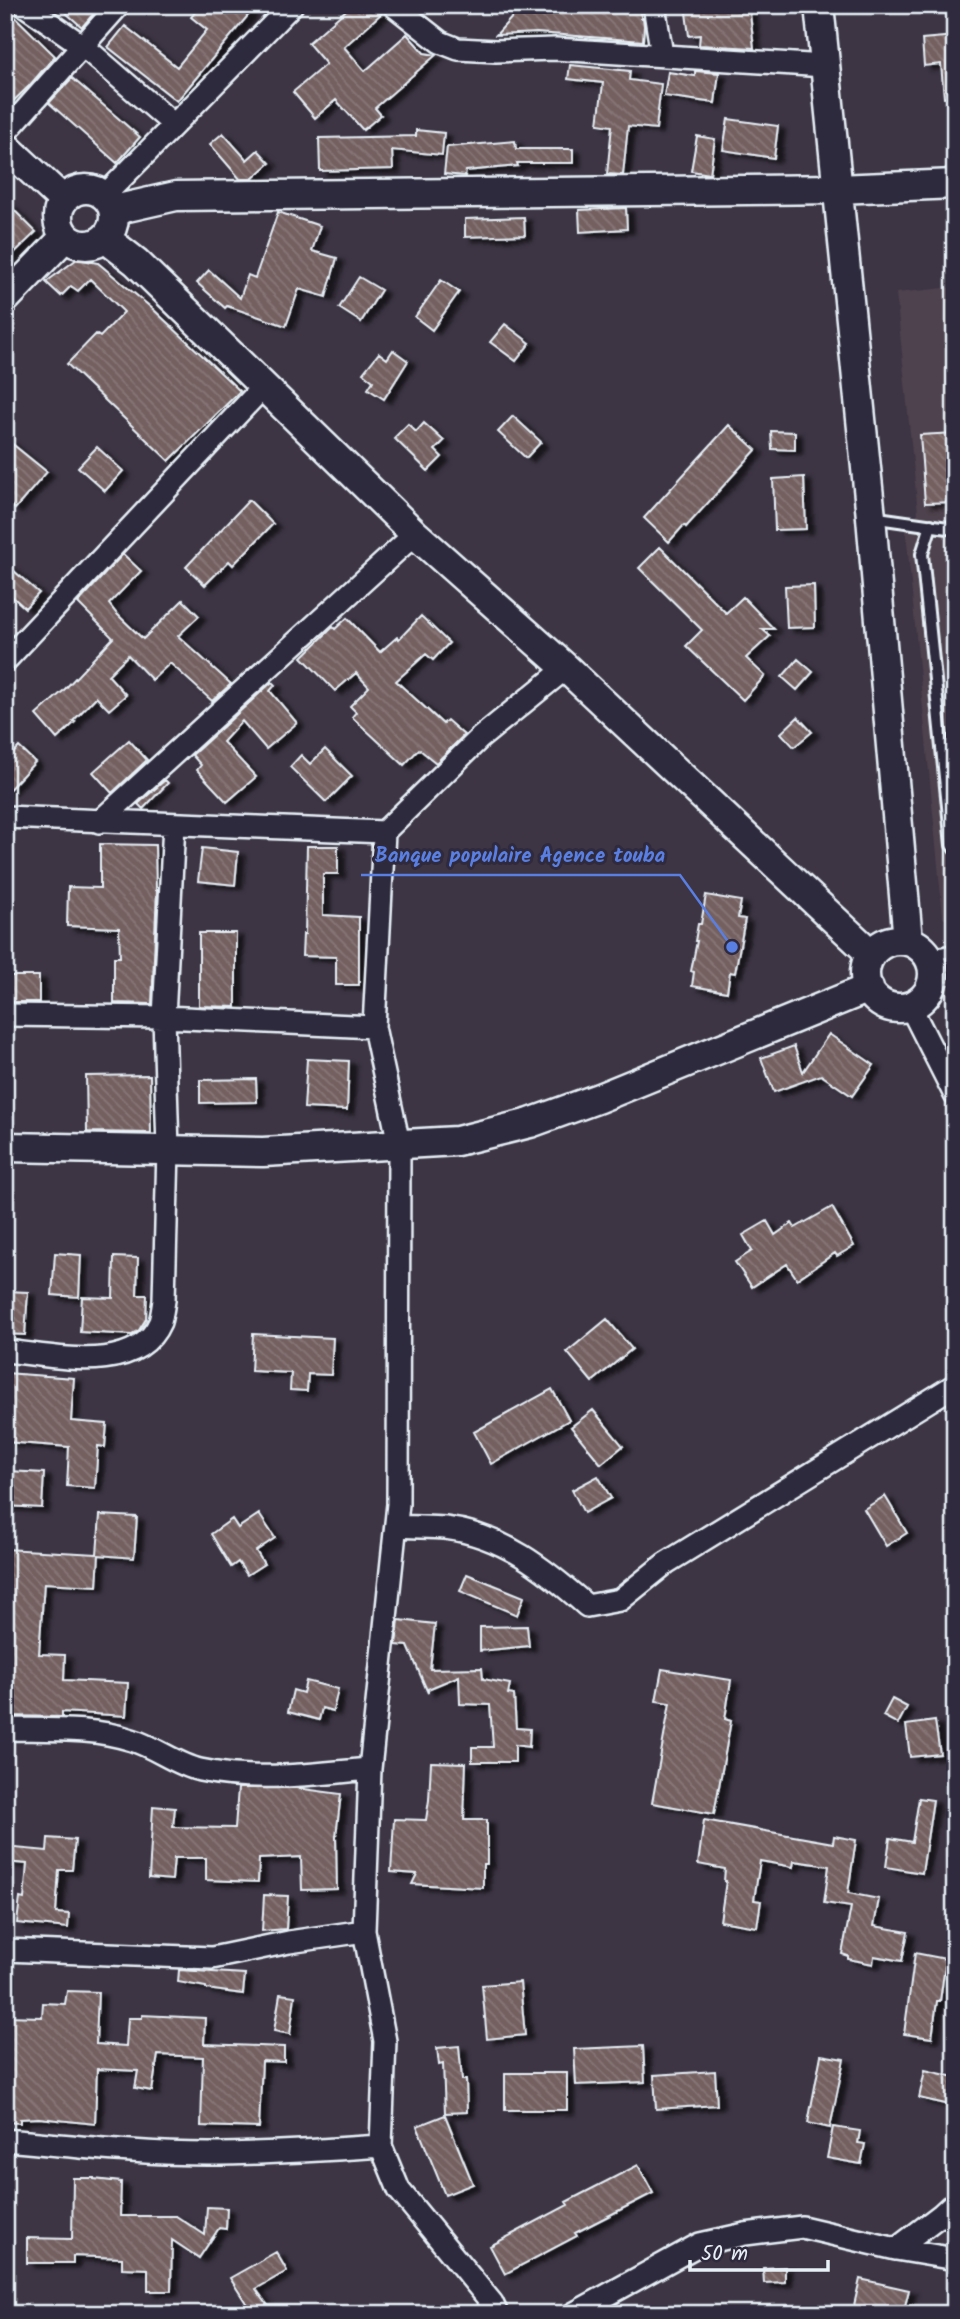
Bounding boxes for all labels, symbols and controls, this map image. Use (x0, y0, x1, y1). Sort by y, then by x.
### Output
callout: Banque populaire Agence touba (361, 833, 680, 875)
text: Banque populaire Agence touba (375, 840, 666, 873)
scale bar (690, 2228, 829, 2272)
text: 50 m (701, 2238, 748, 2271)

